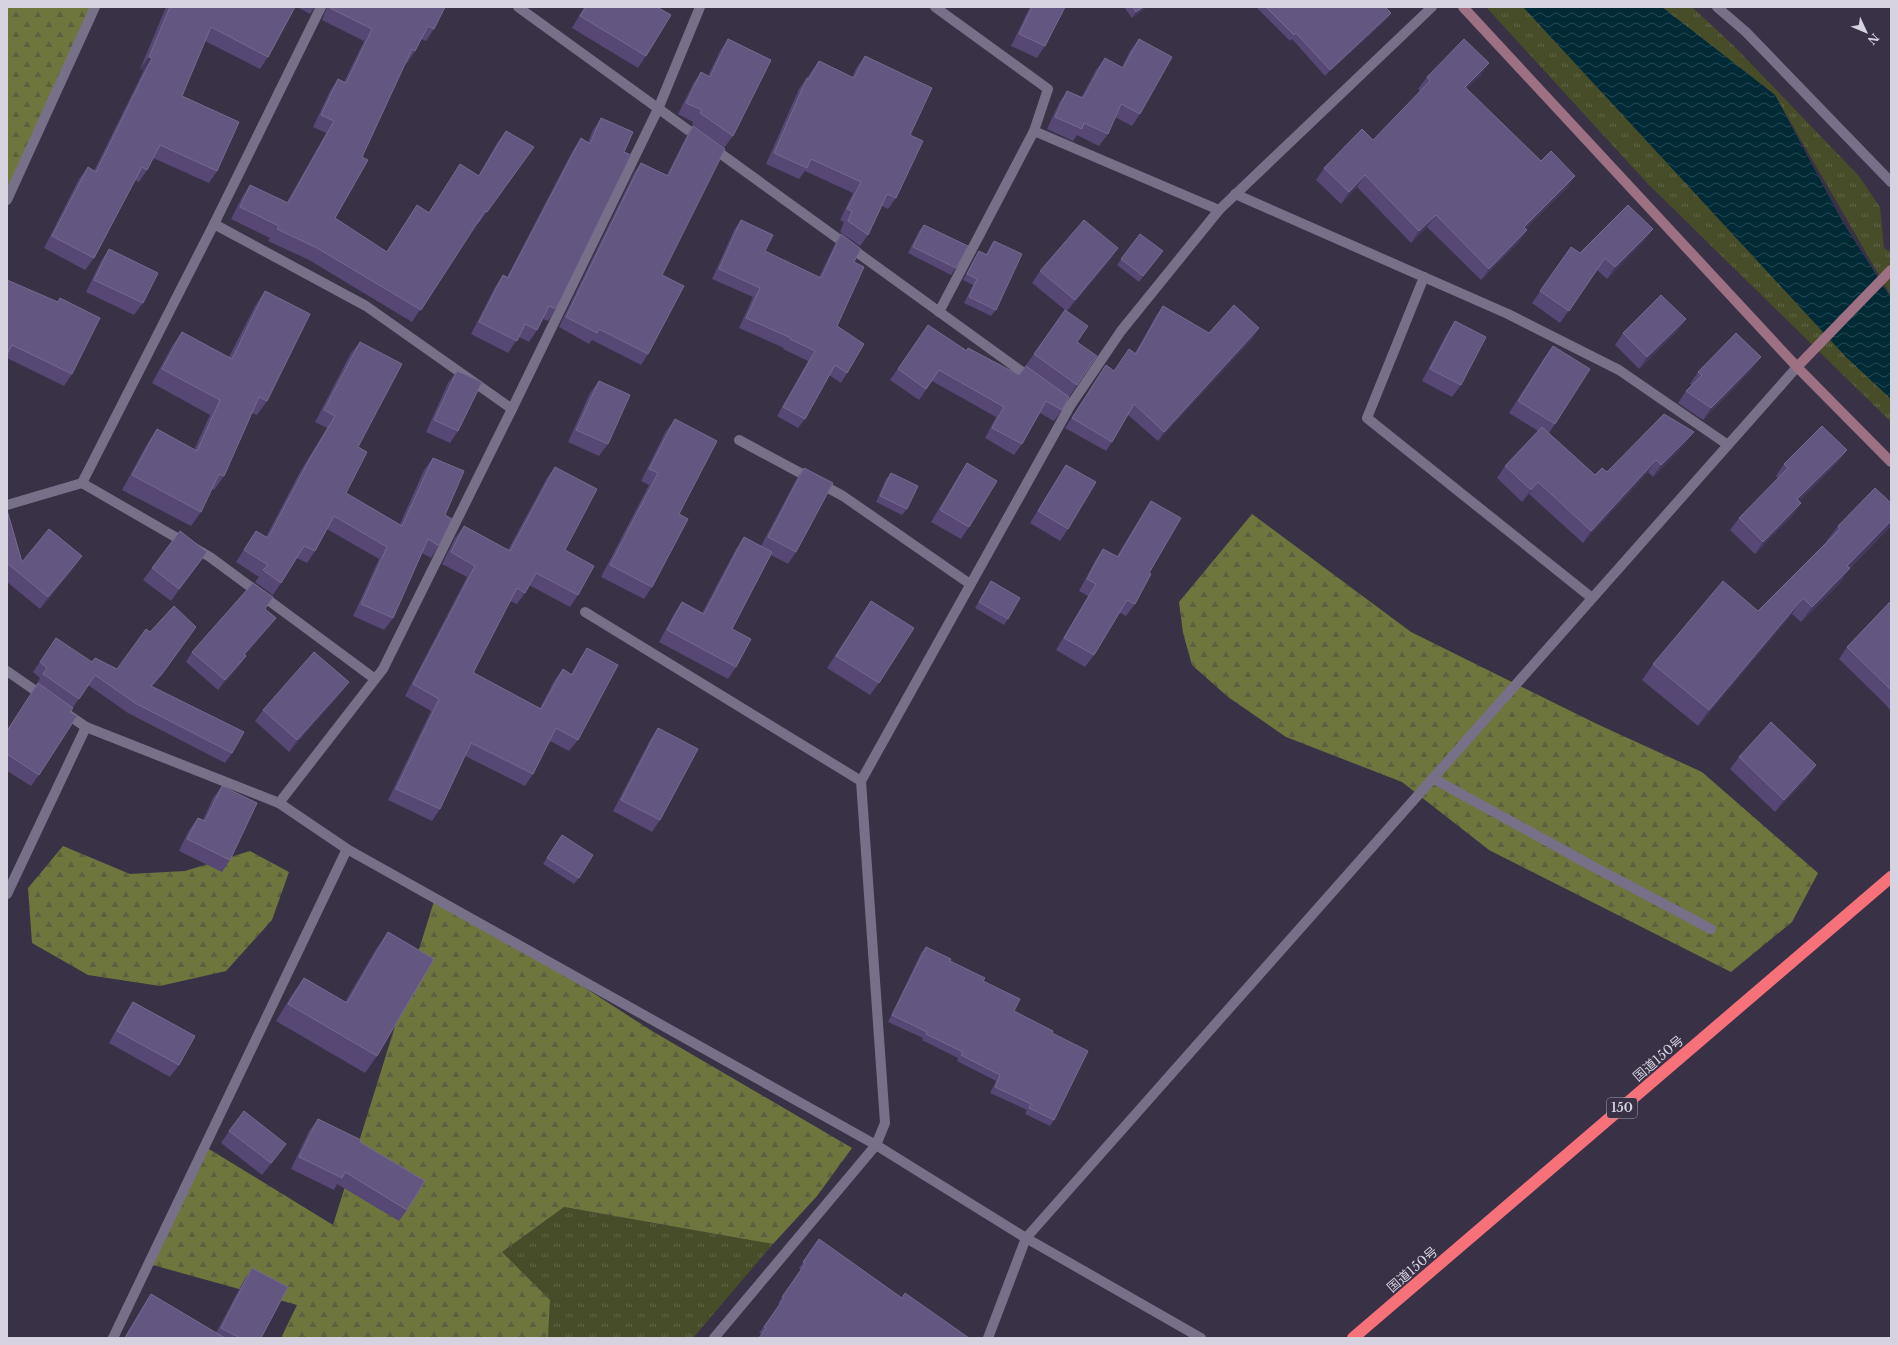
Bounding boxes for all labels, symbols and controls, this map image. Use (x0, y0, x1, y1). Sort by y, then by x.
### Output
north arrow (1846, 12, 1886, 52)
text: N (1864, 30, 1882, 48)
street label: 国道150号 (1630, 1032, 1687, 1085)
road number: 150 (1607, 1098, 1637, 1118)
street label: 国道150号 (1384, 1243, 1441, 1296)

